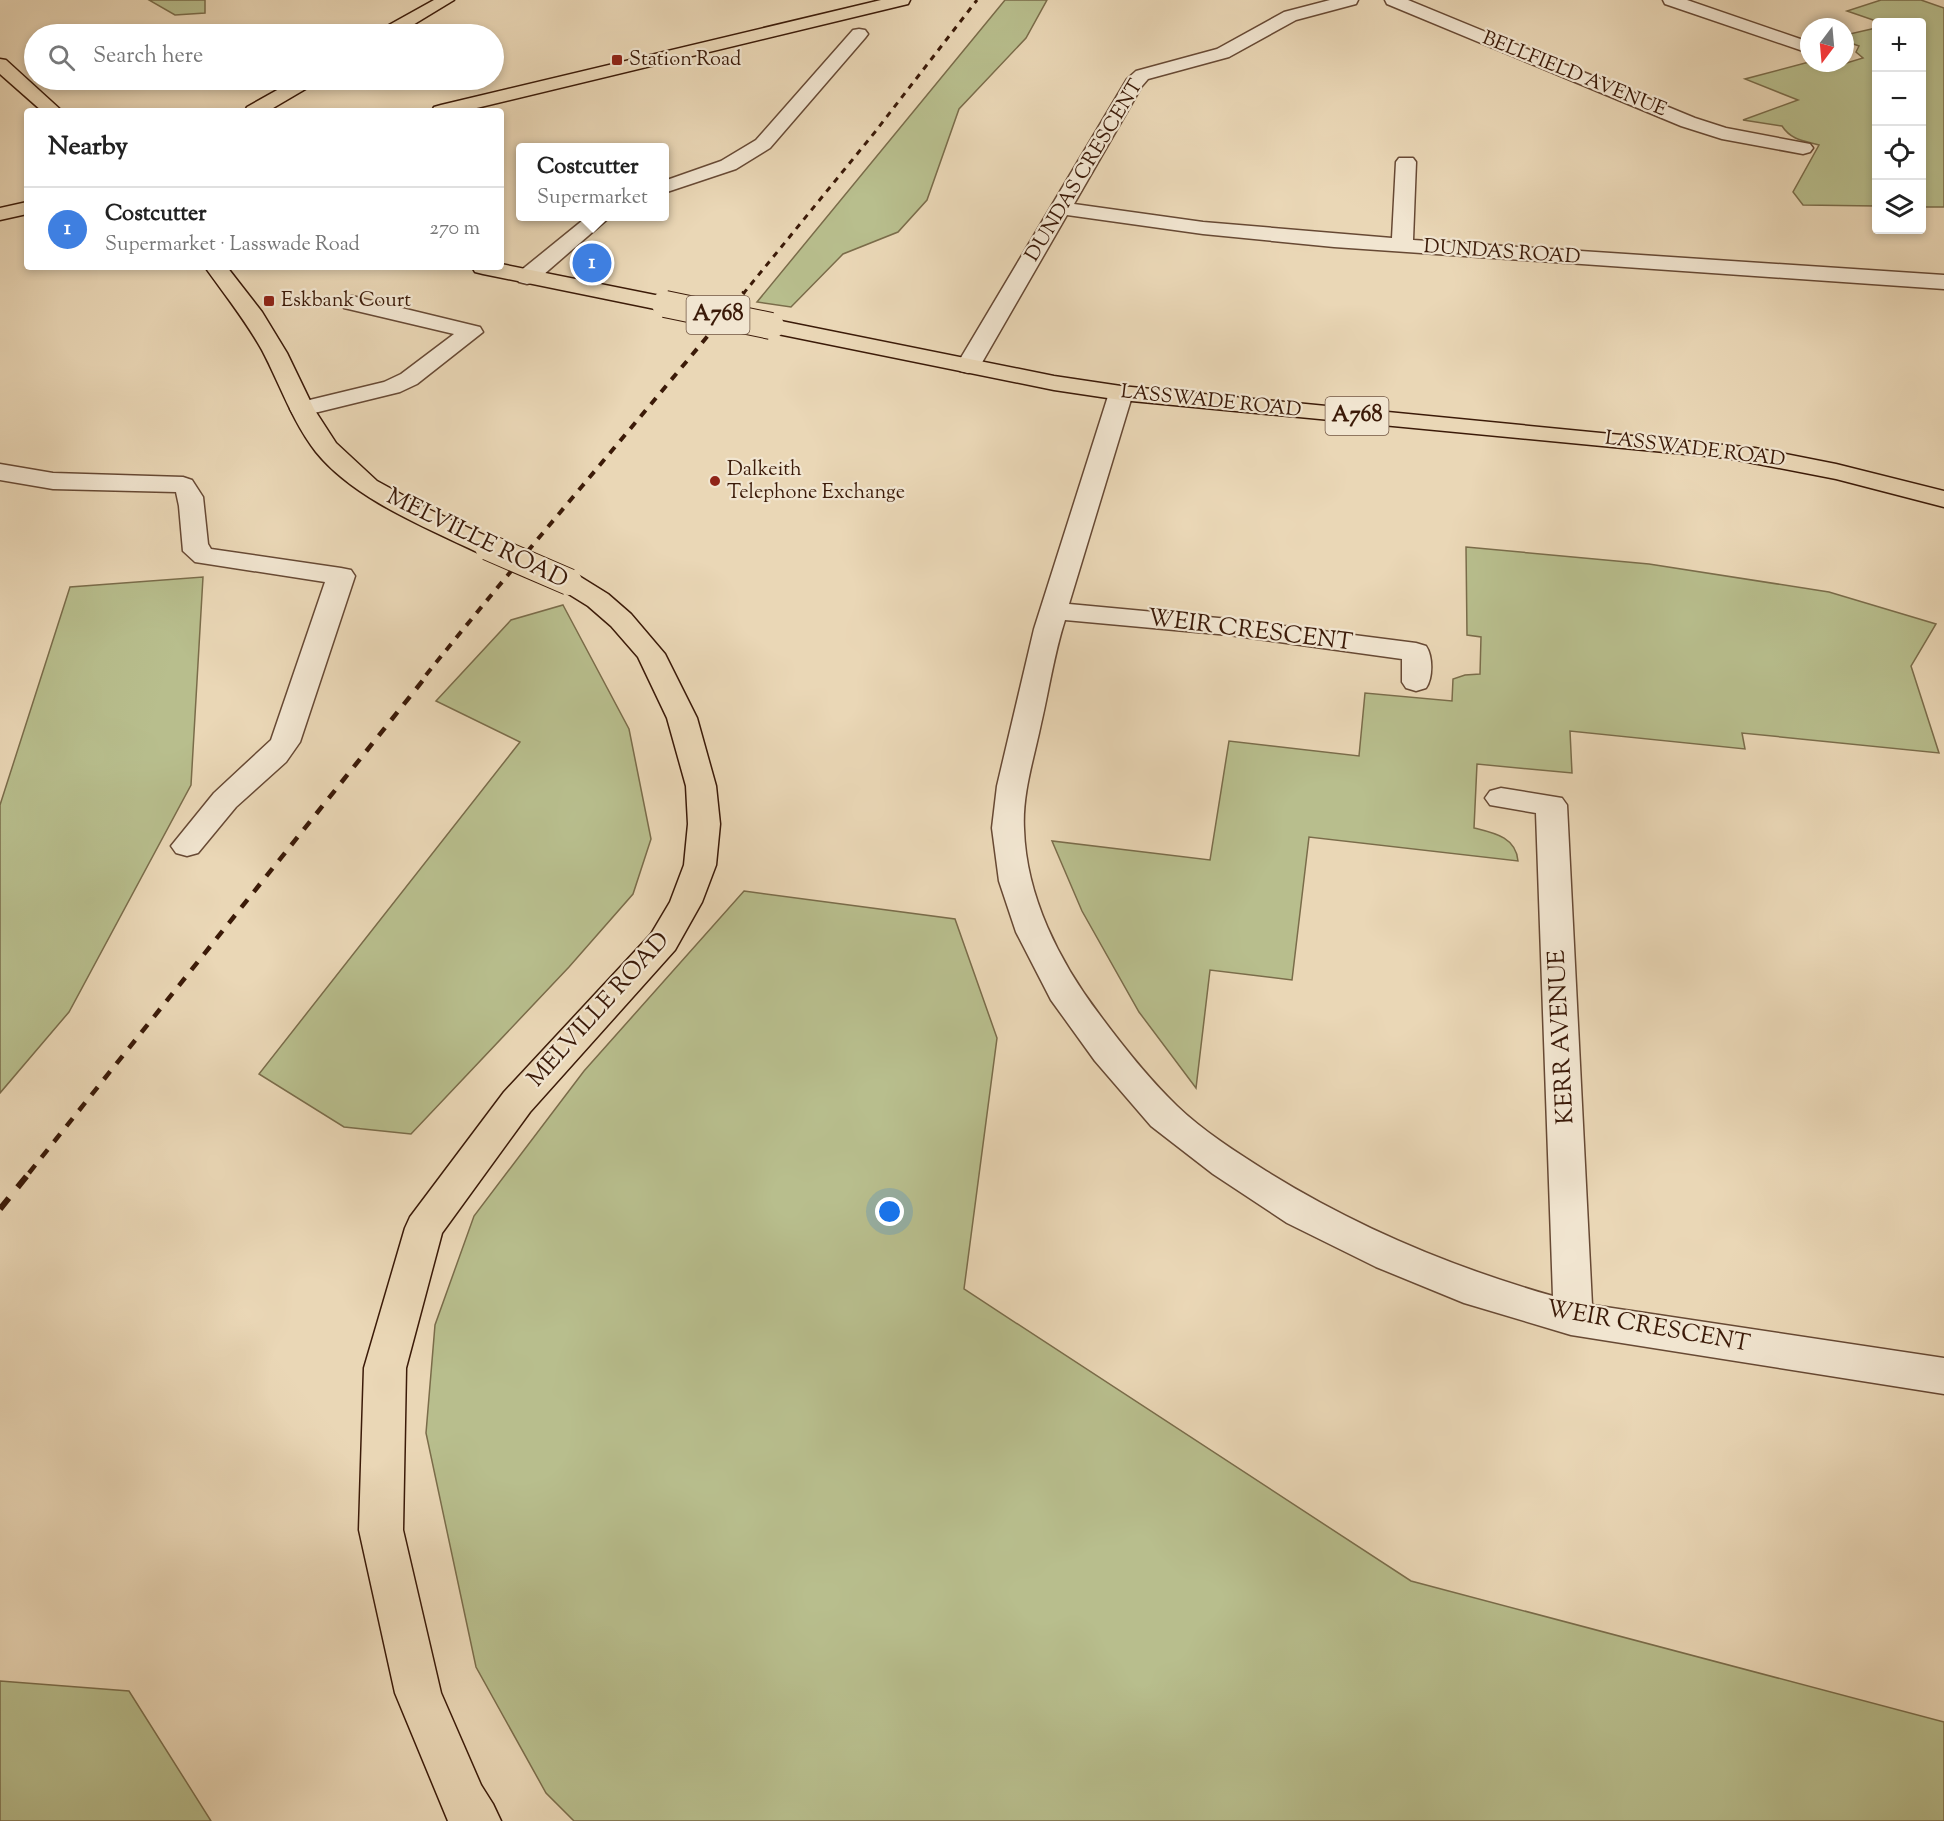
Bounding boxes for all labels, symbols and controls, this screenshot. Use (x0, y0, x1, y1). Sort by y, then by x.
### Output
north arrow (1800, 18, 1854, 72)
map controls (1872, 18, 1926, 234)
button: + (1872, 18, 1926, 72)
search box (24, 24, 504, 90)
street label: BELLFIELD AVENUE (1477, 25, 1671, 125)
icon: search (45, 41, 78, 74)
text: Search here (93, 41, 203, 73)
place label: Station Road (629, 46, 741, 75)
marker: Station Road (610, 53, 624, 67)
button: − (1872, 72, 1926, 126)
street label: DUNDAS CRESCENT (1019, 74, 1151, 268)
button: locate (1872, 126, 1926, 180)
text: Nearby (48, 129, 128, 166)
popup (516, 143, 669, 221)
text: Costcutter (537, 152, 639, 184)
button: layers (1872, 180, 1926, 234)
text: Supermarket (537, 184, 648, 213)
text: Costcutter (105, 199, 207, 231)
text: 1 (64, 215, 71, 244)
text: 270 m (430, 215, 480, 244)
text: Supermarket · Lasswade Road (105, 231, 360, 260)
street label: DUNDAS ROAD (1423, 233, 1581, 273)
pin: 1 (572, 240, 612, 286)
place label: Eskbank Court (281, 287, 411, 316)
marker: Eskbank Court (262, 294, 276, 308)
road number: A768 (686, 296, 750, 334)
street label: LASSWADE ROAD (1119, 378, 1303, 426)
road number: A768 (1326, 397, 1388, 435)
street label: LASSWADE ROAD (1603, 425, 1787, 475)
place label: Dalkeith Telephone Exchange (727, 456, 905, 508)
marker: Dalkeith Telephone Exchange (708, 474, 722, 488)
street label: MELVILLE ROAD (380, 480, 574, 598)
street label: WEIR CRESCENT (1145, 602, 1355, 660)
street label: MELVILLE ROAD (520, 925, 678, 1095)
street label: KERR AVENUE (1540, 948, 1584, 1125)
your location (875, 1197, 904, 1226)
street label: WEIR CRESCENT (1543, 1292, 1753, 1362)

